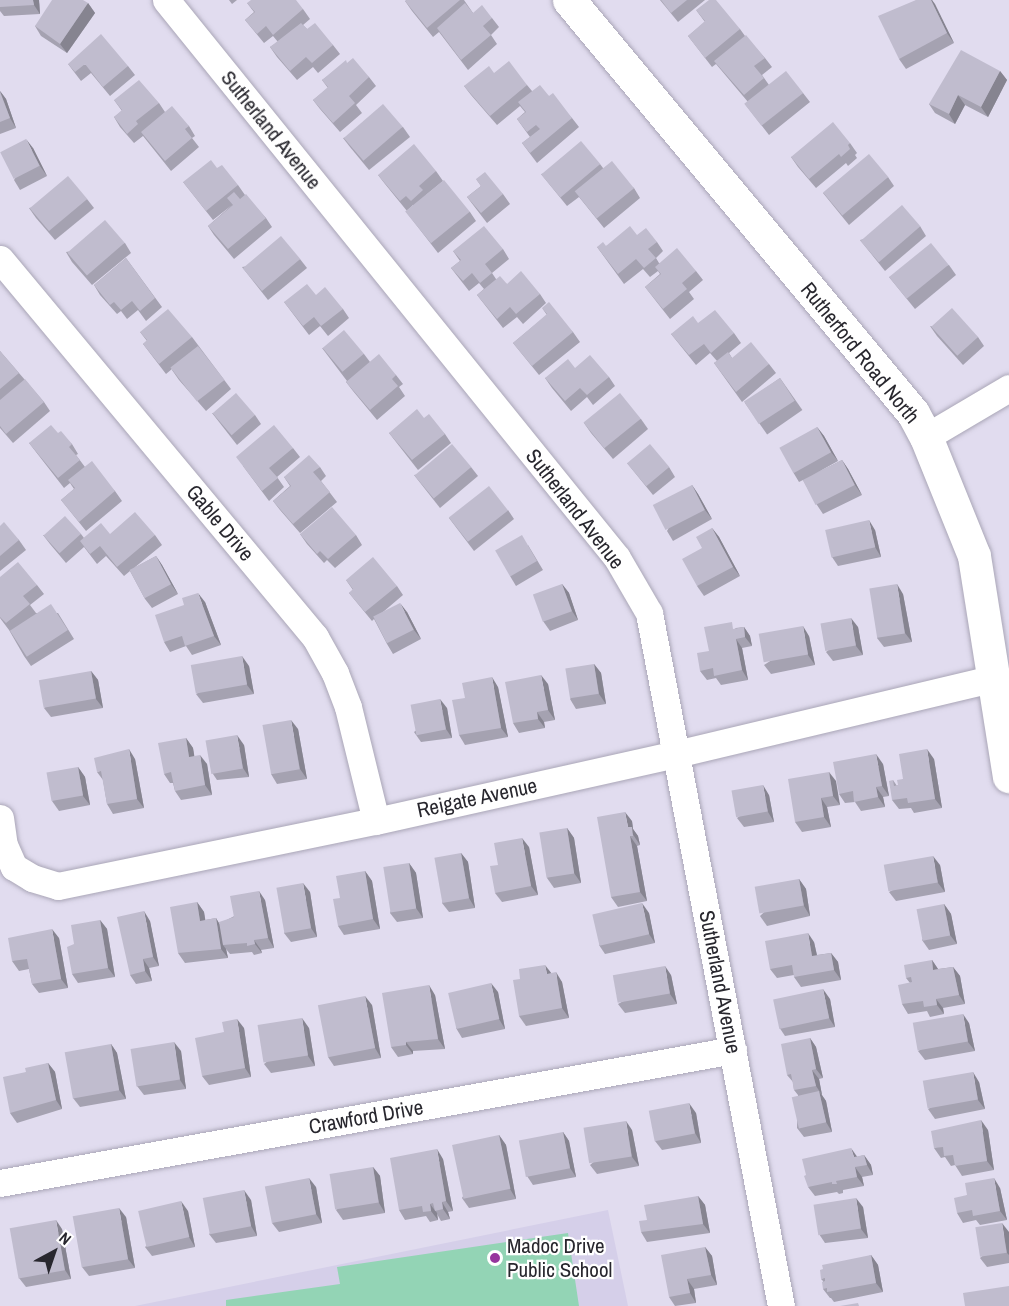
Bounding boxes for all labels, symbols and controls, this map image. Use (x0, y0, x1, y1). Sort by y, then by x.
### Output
street label: Sutherland Avenue (215, 65, 327, 195)
street label: Rutherford Road North (795, 277, 925, 429)
street label: Sutherland Avenue (520, 444, 630, 574)
street label: Gable Drive (181, 480, 259, 566)
street label: Reigate Avenue (414, 773, 540, 823)
street label: Sutherland Avenue (694, 908, 746, 1056)
street label: Crawford Drive (307, 1095, 425, 1139)
north arrow (24, 1222, 84, 1282)
text: N (55, 1227, 76, 1250)
place label: Madoc Drive Public School (507, 1233, 612, 1283)
marker: Madoc Drive Public School (488, 1251, 502, 1265)

